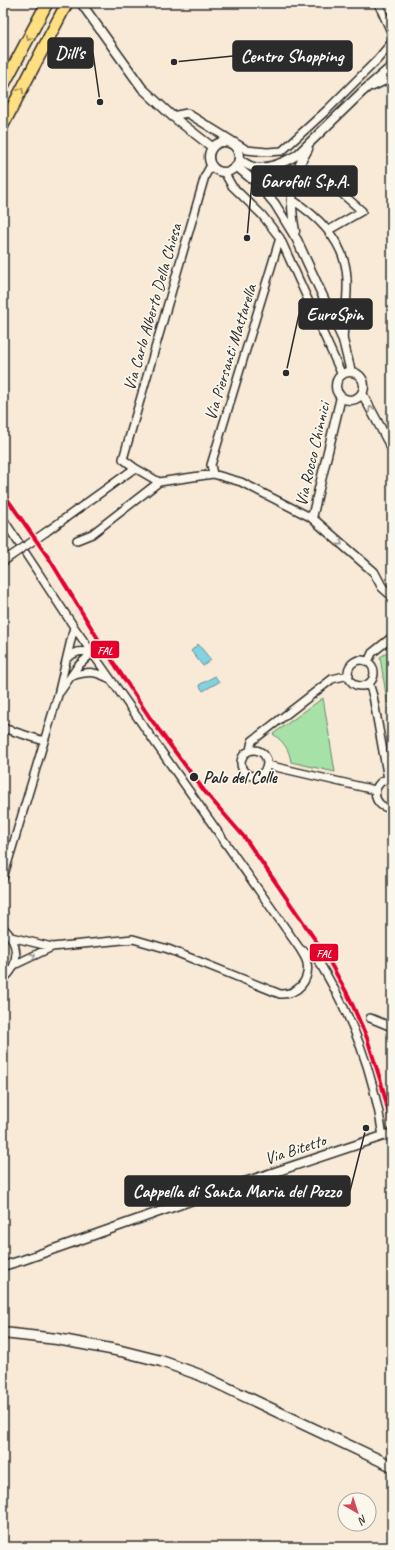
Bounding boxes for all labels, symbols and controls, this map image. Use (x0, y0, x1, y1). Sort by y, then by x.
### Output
one-way arrow (27, 33, 34, 41)
callout: Dill's (48, 38, 93, 68)
callout: Centro Shopping (233, 41, 352, 71)
text: Dill's (55, 42, 86, 64)
text: Centro Shopping (241, 45, 346, 67)
one-way arrow (17, 87, 24, 95)
callout: Garofoli S.p.A. (252, 166, 357, 196)
text: Garofoli S.p.A. (261, 170, 350, 192)
street label: Via Carlo Alberto Della Chiesa (119, 220, 187, 393)
street label: Via Piersanti Mattarella (200, 280, 262, 423)
callout: EuroSpin (299, 299, 372, 329)
text: EuroSpin (307, 303, 365, 325)
street label: Via Rocco Chinnici (290, 398, 335, 508)
one-way arrow (368, 406, 376, 413)
one-way arrow (335, 539, 342, 546)
line badge: FAL (90, 640, 120, 659)
text: FAL (98, 643, 113, 657)
place label: Palo del Colle (203, 767, 278, 788)
marker: Palo del Colle (188, 771, 200, 783)
line badge: FAL (309, 943, 339, 962)
text: FAL (317, 946, 332, 960)
one-way arrow (28, 953, 36, 960)
street label: Via Bitetto (262, 1129, 330, 1169)
callout: Cappella di Santa Maria del Pozzo (125, 1176, 350, 1206)
text: Cappella di Santa Maria del Pozzo (133, 1180, 343, 1202)
north arrow (337, 1492, 377, 1532)
text: N (355, 1512, 370, 1529)

